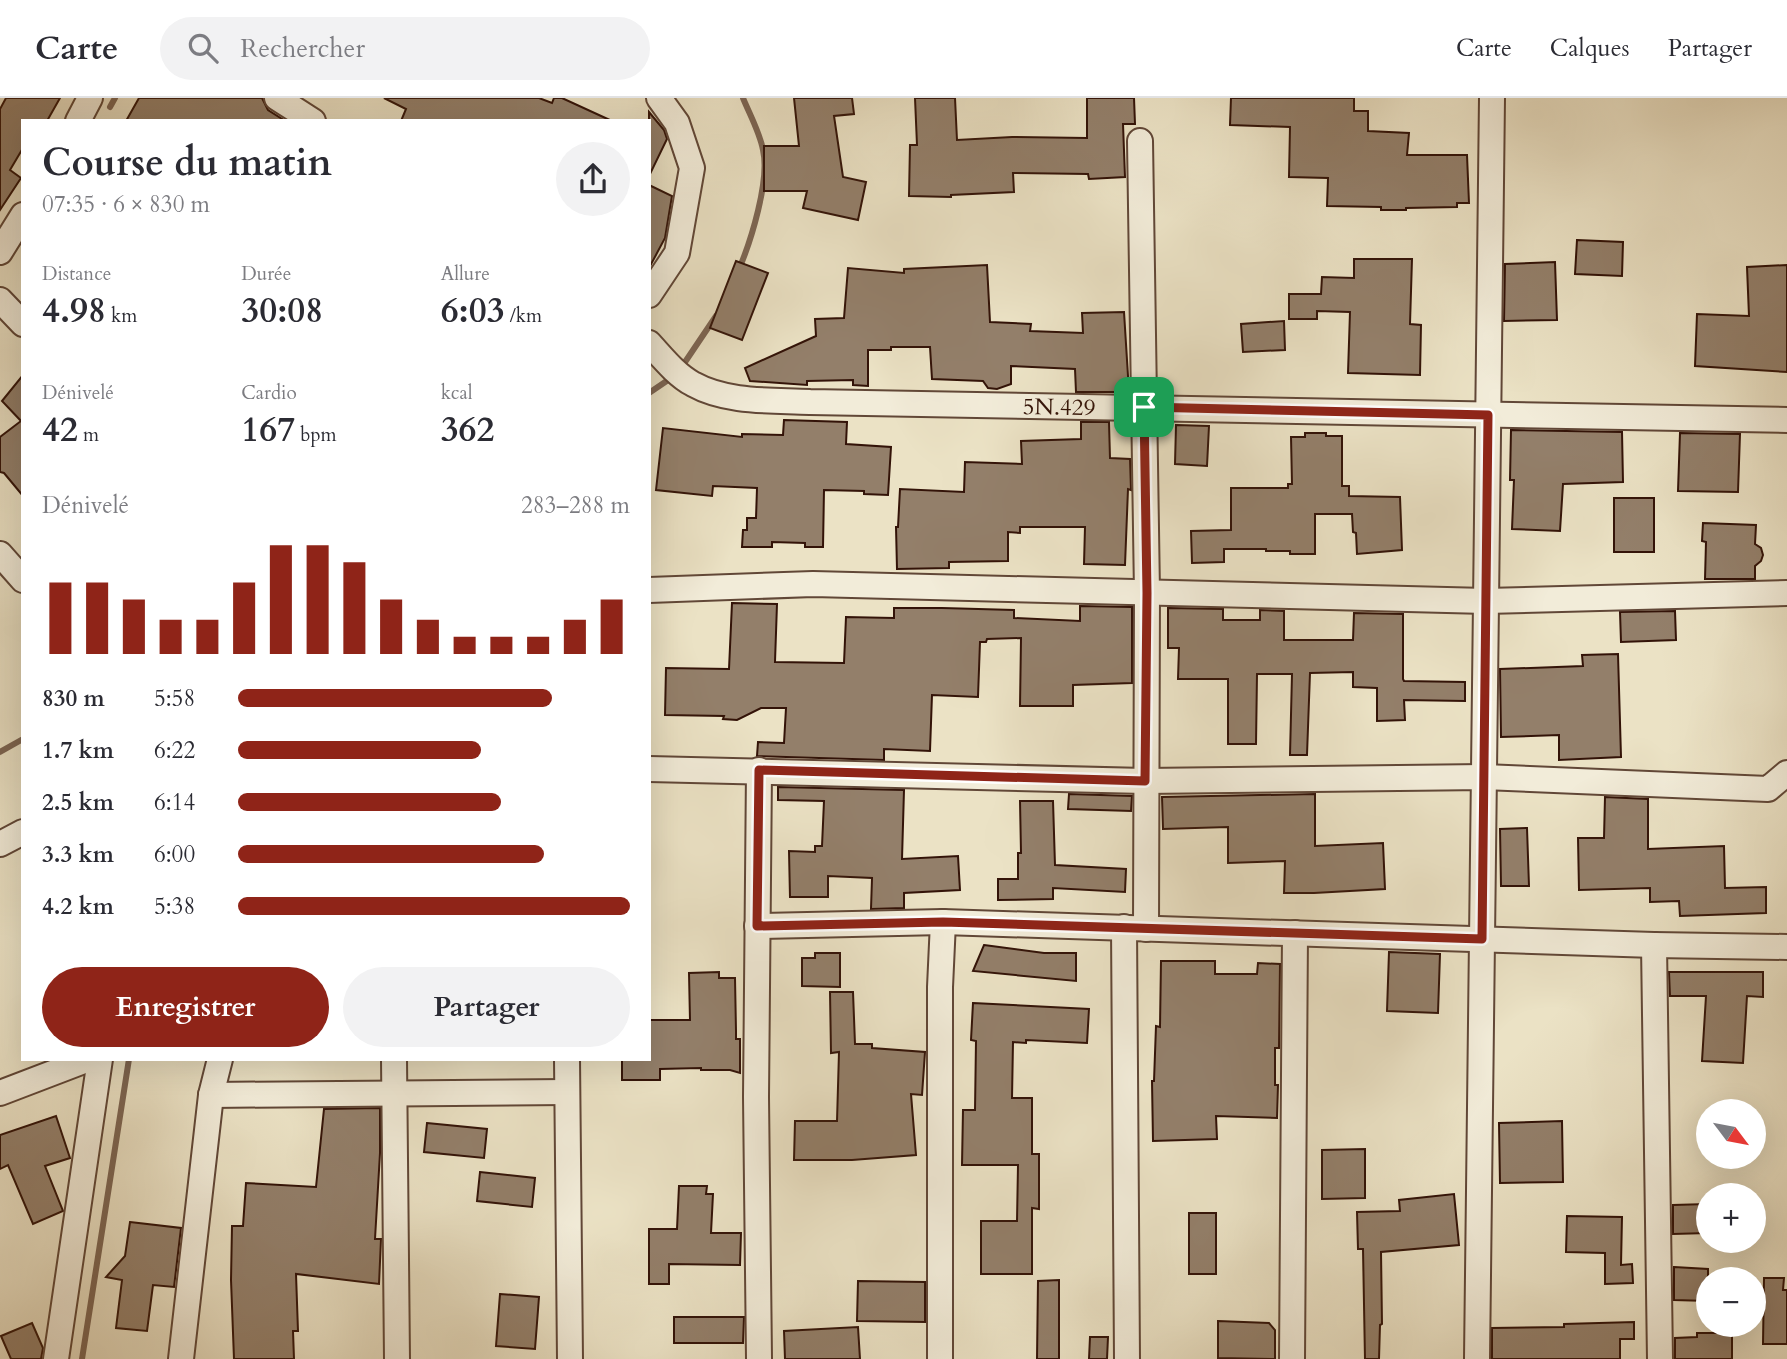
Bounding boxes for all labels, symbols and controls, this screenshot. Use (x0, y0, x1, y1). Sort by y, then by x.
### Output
search box (160, 17, 650, 80)
text: Carte (35, 26, 118, 71)
icon: search (184, 29, 222, 67)
text: Rechercher (240, 31, 365, 66)
text: Carte (1456, 32, 1512, 65)
text: Calques (1550, 32, 1630, 65)
text: Partager (1668, 32, 1752, 65)
text: Course du matin (42, 137, 332, 189)
button: share (556, 142, 630, 216)
text: 07:35 · 6 × 830 m (42, 189, 210, 220)
text: Distance (42, 261, 111, 287)
text: Durée (241, 261, 291, 287)
text: Allure (441, 261, 490, 287)
text: 4.98 (42, 287, 106, 335)
text: 30:08 (241, 287, 323, 335)
text: 6:03 (441, 287, 505, 335)
text: km (106, 303, 137, 329)
text: /km (505, 303, 542, 329)
pin (1114, 377, 1174, 437)
text: Dénivelé (42, 380, 114, 406)
text: Cardio (241, 380, 297, 406)
text: kcal (441, 380, 473, 406)
icon: arrive (1125, 388, 1163, 426)
street label: 5N.429 (1022, 390, 1096, 423)
text: 42 (42, 406, 78, 454)
text: 167 (241, 406, 295, 454)
text: 362 (441, 406, 494, 454)
text: m (78, 422, 99, 448)
text: bpm (295, 422, 337, 448)
text: Dénivelé (42, 490, 129, 521)
text: 283–288 m (521, 490, 630, 521)
text: 830 m (42, 683, 105, 714)
text: 5:58 (154, 683, 195, 714)
text: 1.7 km (42, 735, 114, 766)
text: 6:22 (154, 735, 195, 766)
text: 2.5 km (42, 787, 114, 818)
text: 6:14 (154, 787, 195, 818)
text: 3.3 km (42, 839, 114, 870)
text: 6:00 (154, 839, 195, 870)
text: 4.2 km (42, 891, 114, 922)
text: 5:38 (154, 891, 195, 922)
button: Enregistrer (42, 967, 329, 1047)
button: Partager (343, 967, 630, 1047)
north arrow (1696, 1099, 1766, 1169)
map controls (1696, 1099, 1766, 1337)
button: + (1696, 1183, 1766, 1253)
button: − (1696, 1267, 1766, 1337)

